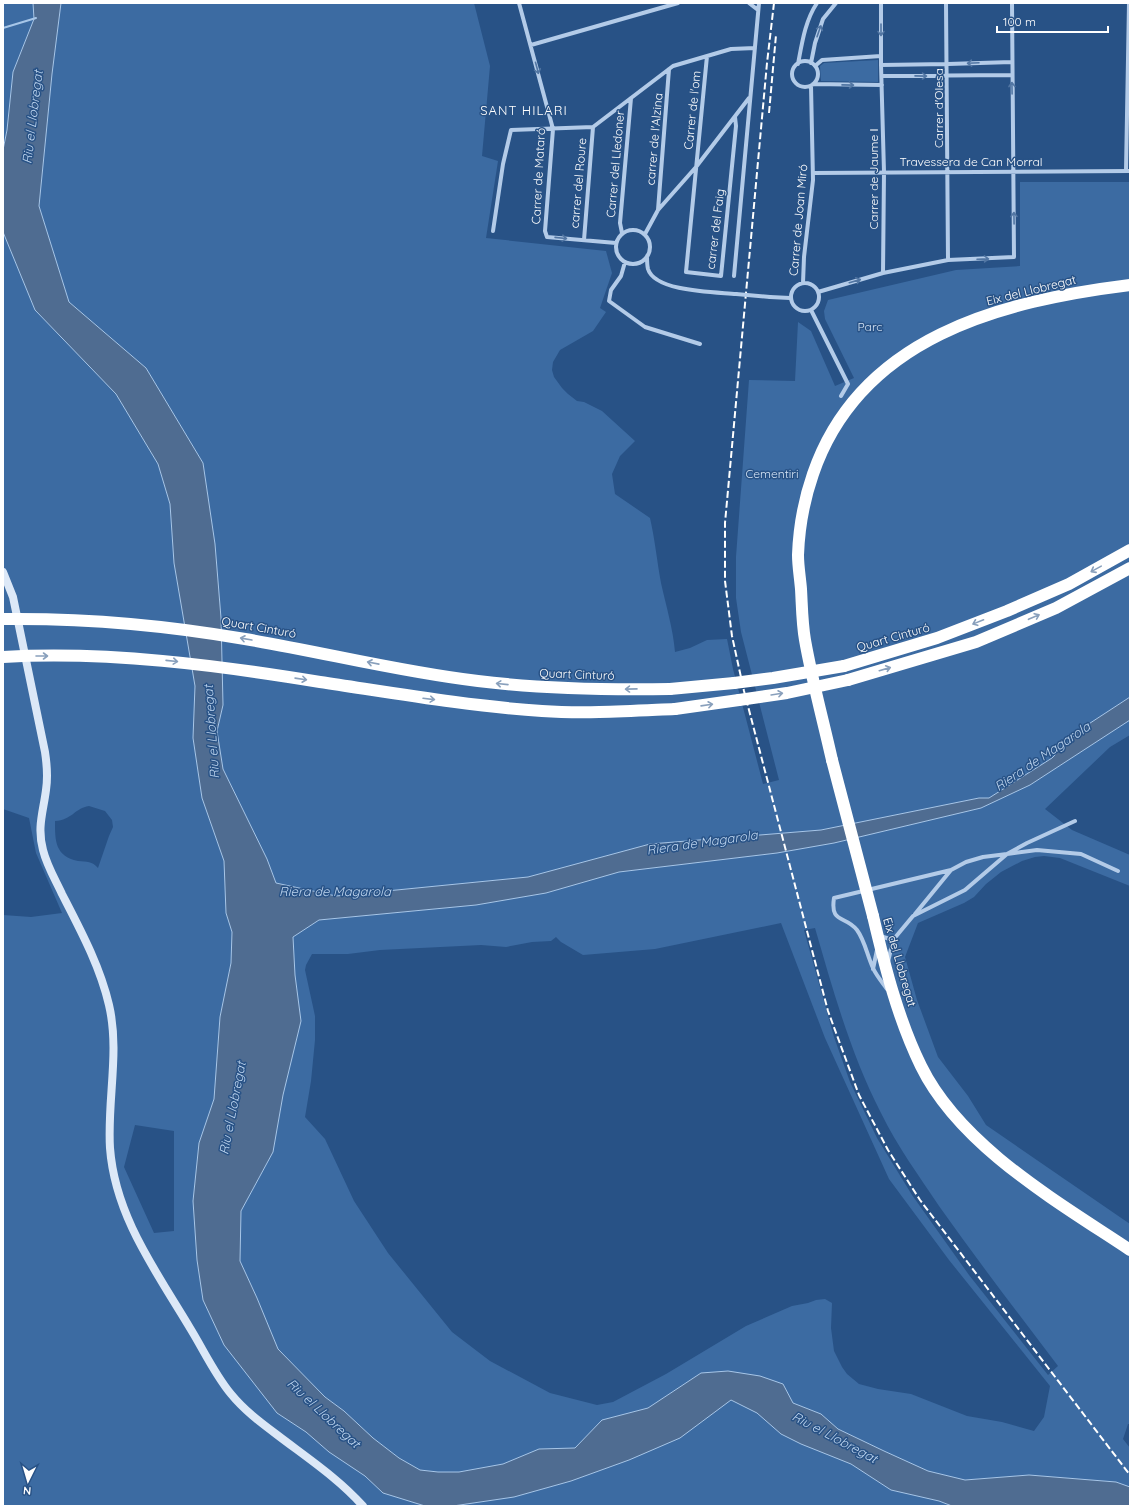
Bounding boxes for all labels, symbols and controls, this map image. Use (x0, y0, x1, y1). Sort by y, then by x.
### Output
scale bar (997, 8, 1108, 34)
text: 100 m (1003, 14, 1036, 29)
one-way arrow (877, 23, 885, 36)
one-way arrow (816, 25, 824, 37)
one-way arrow (967, 60, 980, 67)
one-way arrow (533, 61, 541, 74)
water label: Riu el Llobregat (18, 68, 46, 165)
street label: Carrer d'Olesa (931, 68, 946, 148)
street label: Carrer de l'om (680, 70, 704, 150)
one-way arrow (914, 72, 927, 80)
one-way arrow (841, 81, 854, 89)
one-way arrow (1008, 82, 1016, 95)
street label: carrer de l'Alzina (642, 92, 666, 186)
district label: SANT HILARI (480, 102, 568, 118)
street label: Carrer del Lledoner (603, 109, 627, 218)
street label: Carrer de Mataró (528, 127, 548, 225)
street label: Carrer de Jaume I (866, 129, 881, 229)
street label: carrer del Roure (567, 137, 589, 229)
street label: Travessera de Can Morral (899, 154, 1043, 169)
street label: Carrer de Joan Miró (786, 164, 810, 276)
street label: carrer del Faig (703, 188, 727, 270)
one-way arrow (1010, 212, 1018, 225)
one-way arrow (554, 234, 567, 242)
one-way arrow (976, 255, 989, 262)
street label: Eix del Llobregat (985, 272, 1077, 308)
one-way arrow (849, 277, 862, 284)
park label: Parc (858, 319, 882, 334)
park label: Cementiri (745, 466, 799, 481)
one-way arrow (1090, 565, 1102, 573)
street label: Quart Cinturó (221, 613, 297, 641)
one-way arrow (1028, 613, 1040, 620)
street label: Quart Cinturó (855, 619, 931, 655)
one-way arrow (972, 619, 984, 627)
one-way arrow (239, 635, 252, 643)
one-way arrow (35, 652, 48, 660)
one-way arrow (165, 658, 178, 665)
one-way arrow (367, 658, 380, 666)
street label: Quart Cinturó (539, 665, 615, 683)
one-way arrow (879, 665, 892, 672)
one-way arrow (294, 675, 307, 683)
one-way arrow (495, 680, 508, 687)
water label: Riu el Llobregat (200, 683, 222, 780)
one-way arrow (625, 685, 638, 693)
one-way arrow (770, 690, 783, 698)
one-way arrow (422, 695, 435, 703)
one-way arrow (700, 701, 713, 709)
water label: Riera de Magarola (991, 717, 1094, 794)
water label: Riera de Magarola (645, 826, 760, 858)
water label: Riera de Magarola (279, 883, 392, 899)
street label: Eix del Llobregat (880, 916, 920, 1008)
water label: Riu el Llobregat (215, 1059, 249, 1156)
water label: Riu el Llobregat (284, 1375, 365, 1452)
water label: Riu el Llobregat (790, 1408, 882, 1467)
north arrow (8, 1461, 48, 1501)
text: N (22, 1484, 32, 1498)

